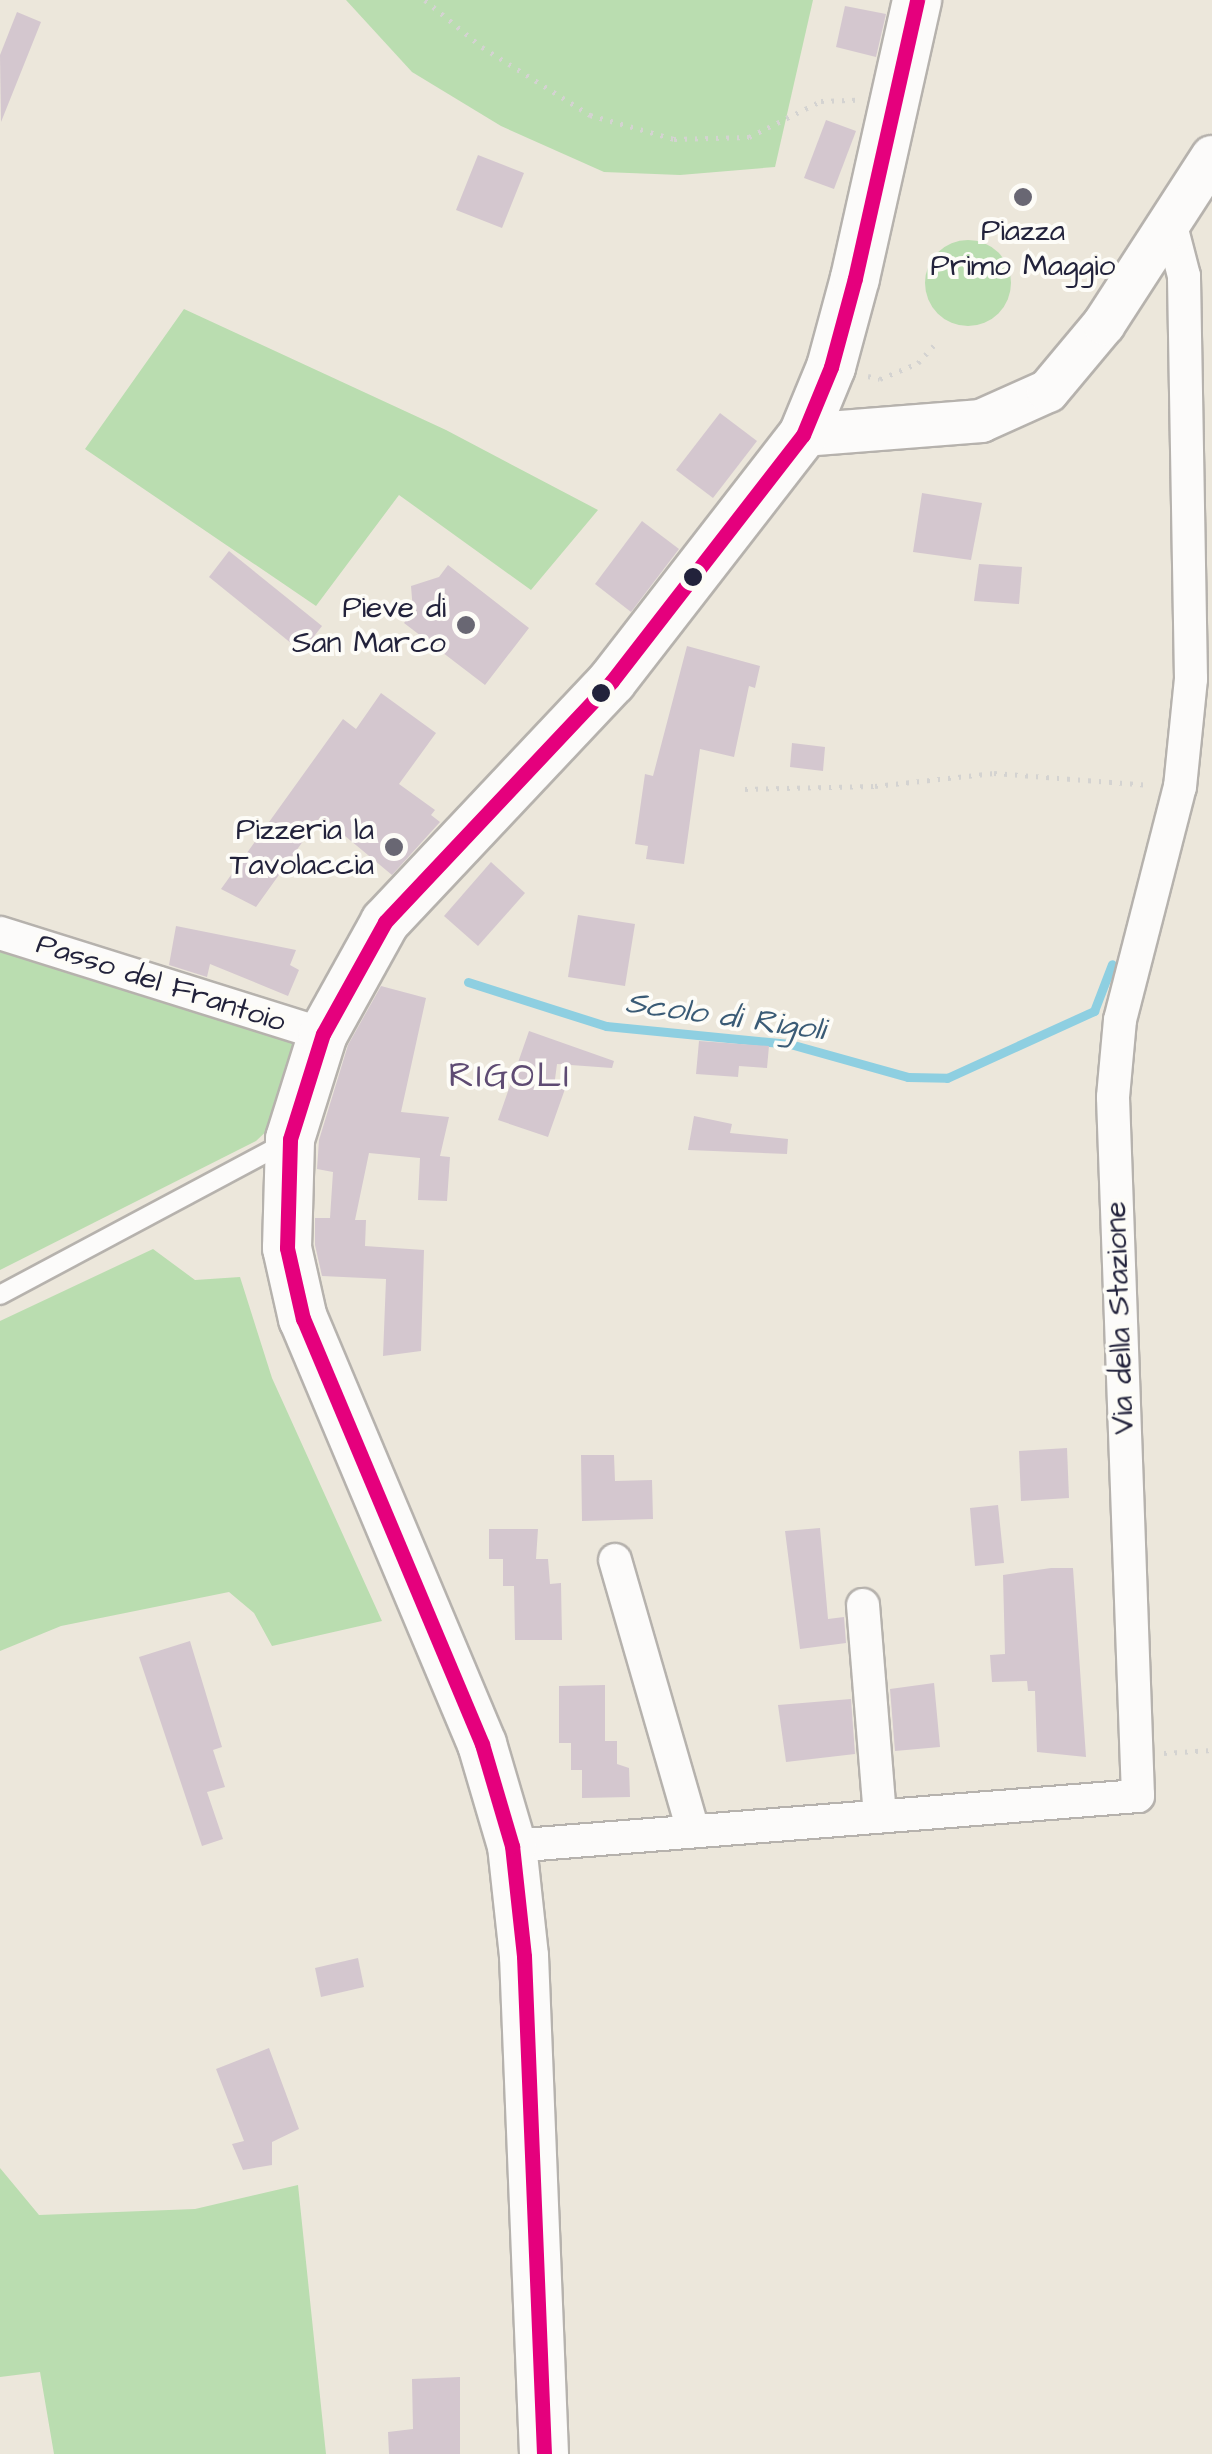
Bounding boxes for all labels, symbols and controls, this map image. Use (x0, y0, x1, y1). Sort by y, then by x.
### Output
marker: Piazza Primo Maggio (1012, 186, 1034, 208)
place label: Piazza Primo Maggio (931, 213, 1115, 284)
unlabelled marker (683, 567, 703, 587)
place label: Pieve di San Marco (292, 590, 446, 660)
marker: Pieve di San Marco (455, 614, 477, 636)
unlabelled marker (591, 683, 611, 703)
place label: Pizzeria la Tavolaccia (230, 812, 374, 882)
marker: Pizzeria la Tavolaccia (383, 836, 405, 858)
street label: Passo del Frantoio (32, 926, 290, 1040)
water label: Scolo di Rigoli (623, 984, 827, 1050)
district label: RIGOLI (449, 1055, 571, 1097)
street label: Via della Stazione (1098, 1201, 1142, 1435)

